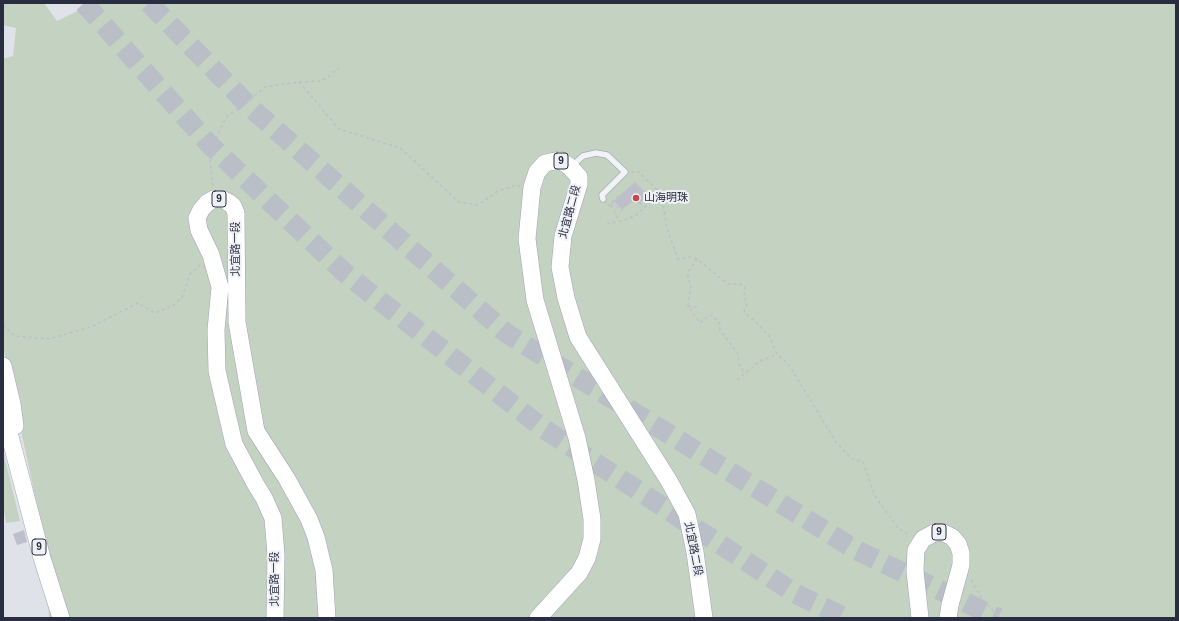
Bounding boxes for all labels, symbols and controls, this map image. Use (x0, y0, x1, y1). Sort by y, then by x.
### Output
road number: 9 (554, 153, 568, 169)
street label: 北宜路二段 (557, 184, 583, 240)
road number: 9 (212, 191, 226, 207)
place label: 山海明珠 (644, 191, 688, 205)
marker: 山海明珠 (631, 193, 641, 203)
street label: 北宜路一段 (229, 222, 243, 276)
street label: 北宜路二段 (681, 521, 705, 577)
road number: 9 (932, 524, 946, 540)
road number: 9 (32, 539, 46, 555)
street label: 北宜路一段 (268, 552, 282, 606)

